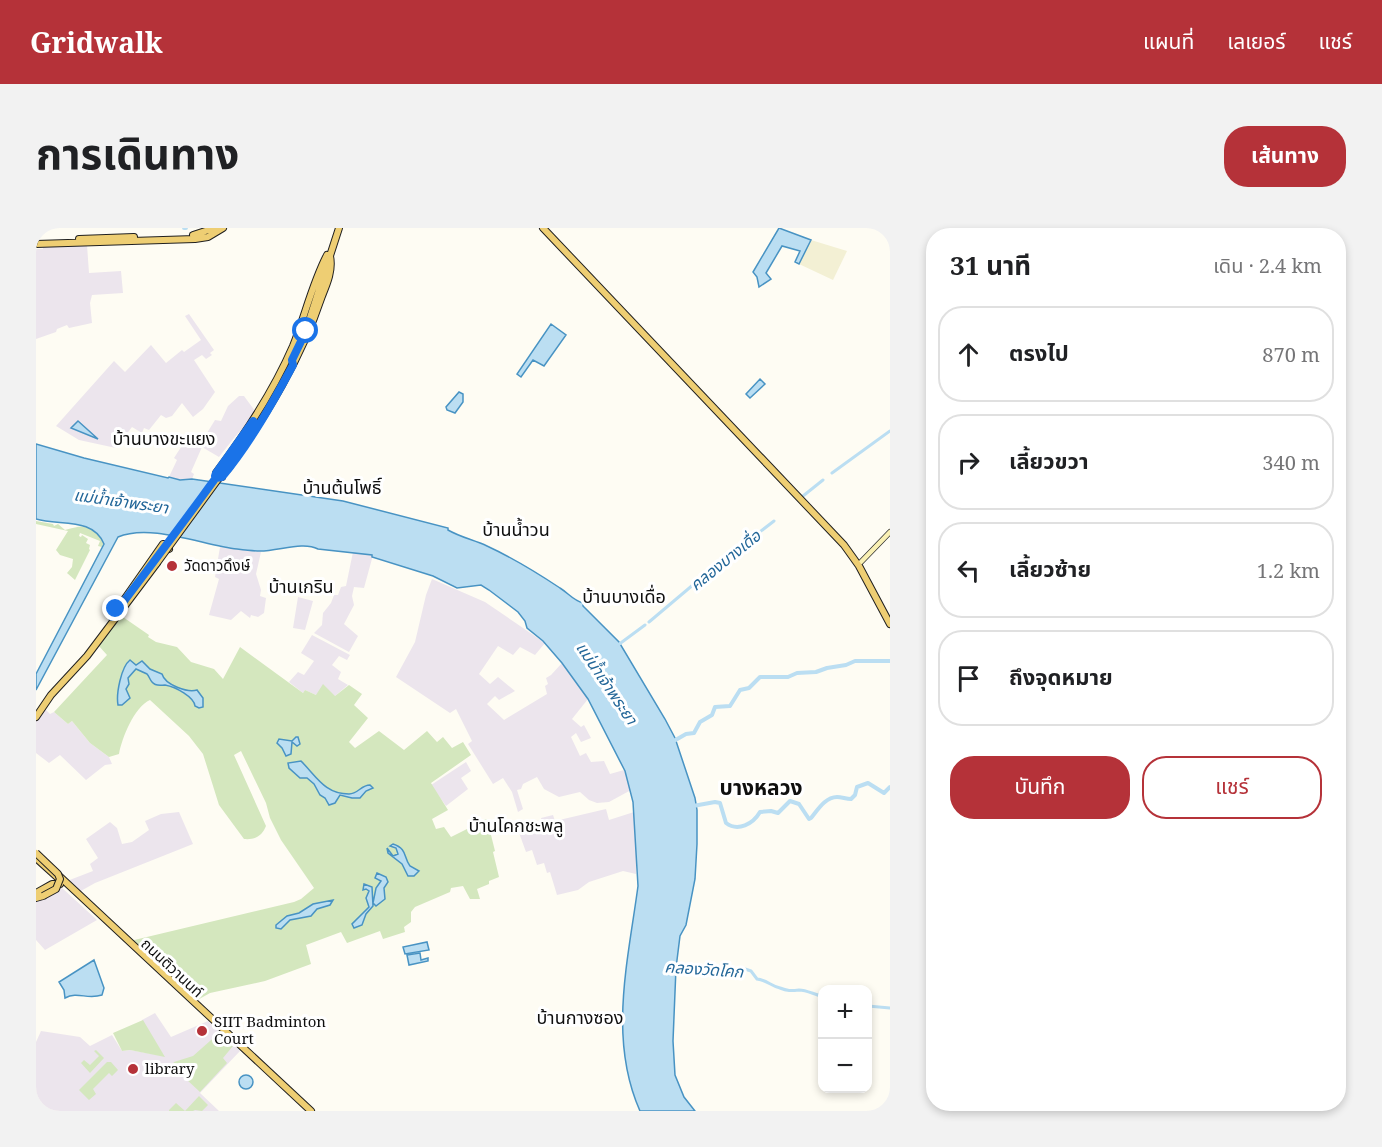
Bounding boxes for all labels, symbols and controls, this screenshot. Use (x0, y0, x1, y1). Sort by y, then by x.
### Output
text: Gridwalk (30, 23, 163, 61)
text: แผนที่ (1143, 27, 1194, 55)
text: เลเยอร์ (1227, 27, 1286, 55)
text: แชร์ (1319, 27, 1352, 55)
text: การเดินทาง (36, 124, 239, 181)
button: เส้นทาง (1224, 126, 1346, 187)
text: 31 นาที (950, 247, 1031, 283)
text: เดิน · 2.4 km (1213, 252, 1322, 279)
route start (292, 317, 318, 343)
text: ตรงไป (1009, 337, 1069, 367)
icon: ahead (952, 338, 985, 371)
text: 870 m (1262, 341, 1320, 368)
district label: บ้านบางขะแยง (112, 426, 216, 450)
text: เลี้ยวขวา (1009, 445, 1089, 475)
icon: right (952, 446, 985, 479)
text: 340 m (1262, 449, 1320, 476)
district label: บ้านต้นโพธิ์ (302, 475, 382, 499)
water label: แม่น้ำเจ้าพระยา (73, 484, 171, 519)
district label: บ้านน้ำวน (482, 517, 550, 541)
water label: คลองบางเดื่อ (685, 524, 766, 595)
text: เลี้ยวซ้าย (1009, 553, 1091, 583)
icon: left (952, 554, 985, 587)
place label: วัดดาวดึงษ์ (184, 555, 251, 575)
text: 1.2 km (1257, 557, 1320, 584)
marker: วัดดาวดึงษ์ (165, 559, 179, 573)
district label: บ้านเกริน (268, 574, 334, 598)
district label: บ้านบางเดื่อ (582, 584, 666, 608)
route end (102, 595, 128, 621)
water label: แม่น้ำเจ้าพระยา (571, 638, 643, 730)
text: ถึงจุดหมาย (1009, 661, 1113, 691)
icon: arrive (952, 662, 985, 695)
button: บันทึก (950, 756, 1130, 819)
button: แชร์ (1142, 756, 1322, 819)
district label: บางหลวง (720, 773, 802, 801)
district label: บ้านโคกชะพลู (468, 813, 564, 838)
street label: ถนนติวานนท์ (137, 933, 208, 1001)
water label: คลองวัดโคก (664, 955, 745, 983)
map controls (818, 985, 872, 1093)
button: + (818, 985, 872, 1039)
district label: บ้านกางซอง (537, 1005, 624, 1029)
place label: SIIT Badminton Court (214, 1011, 326, 1048)
marker: SIIT Badminton Court (195, 1024, 209, 1038)
button: − (818, 1039, 872, 1093)
place label: library (145, 1058, 195, 1078)
marker: library (126, 1062, 140, 1076)

